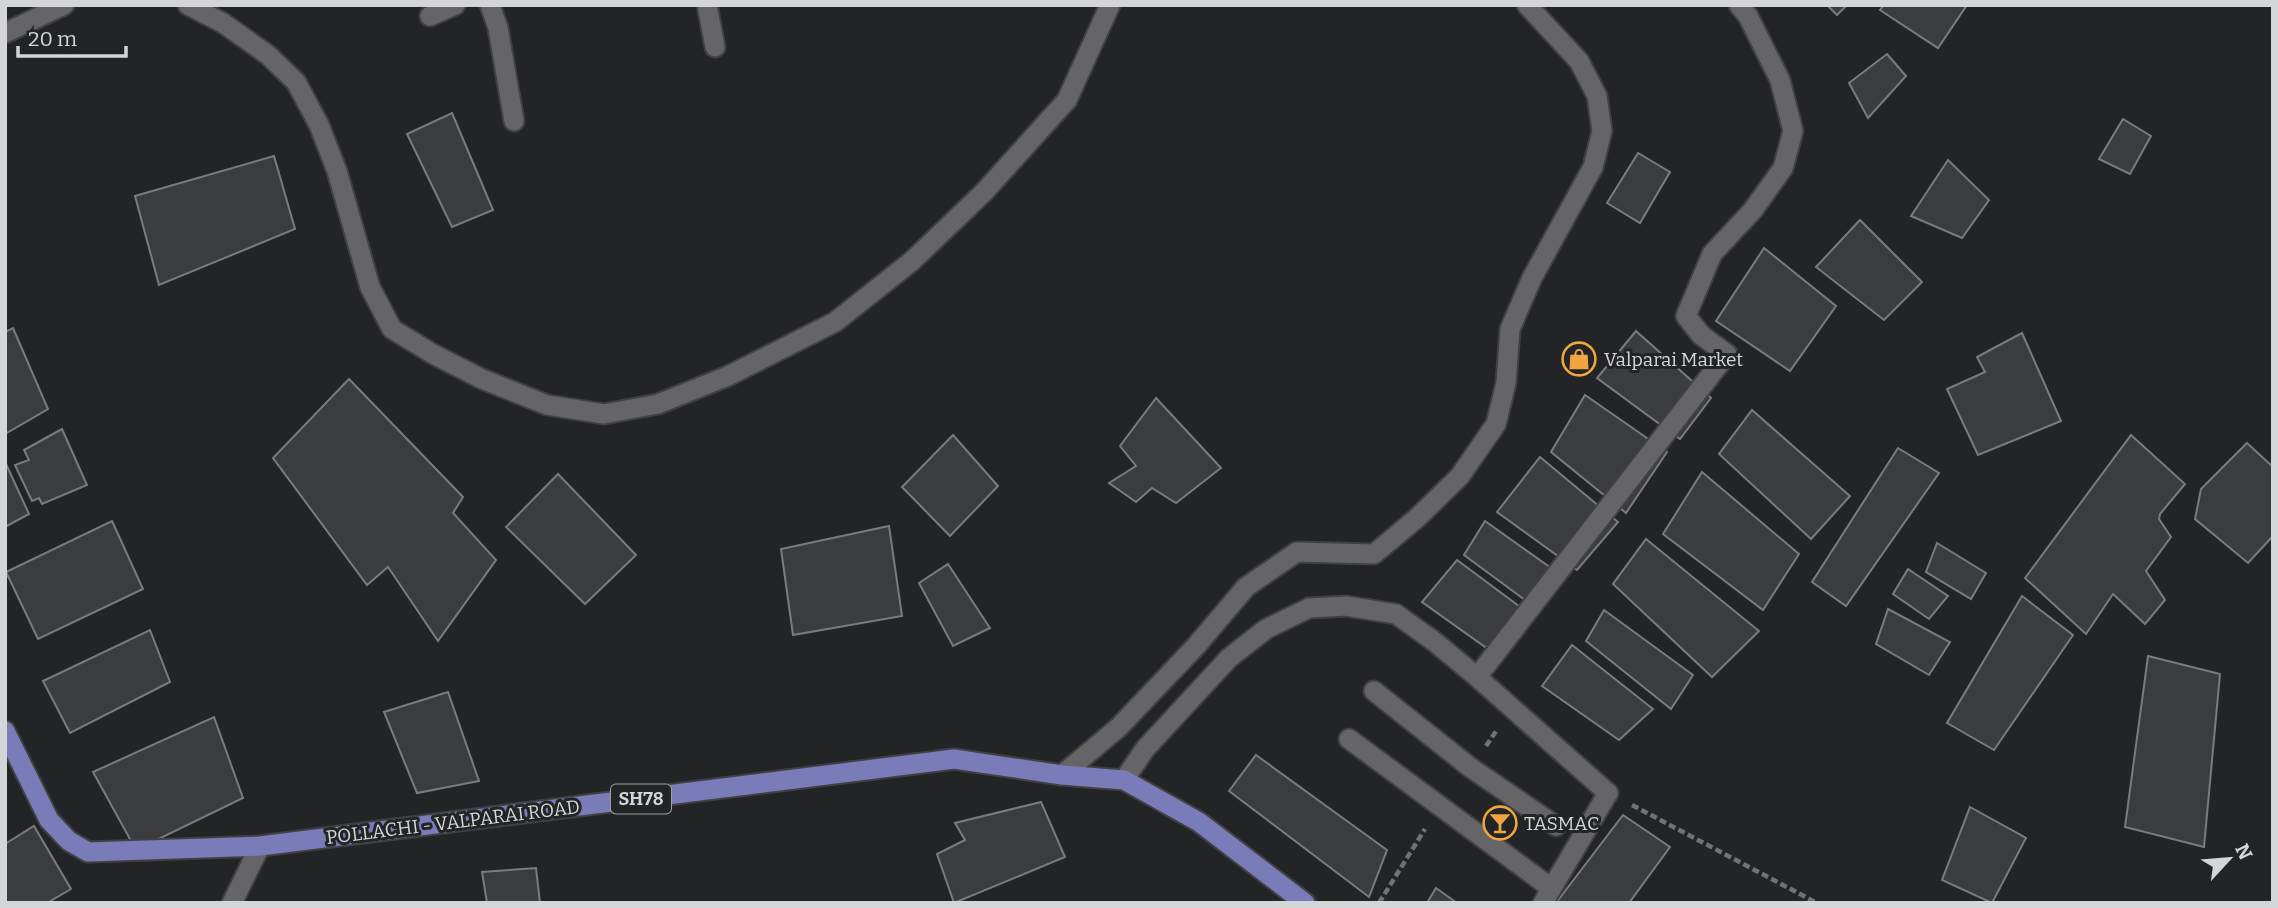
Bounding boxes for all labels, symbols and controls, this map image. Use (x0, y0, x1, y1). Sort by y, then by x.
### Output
scale bar (18, 14, 126, 58)
text: 20 m (28, 26, 77, 52)
shop icon: Valparai Market (1560, 340, 1598, 378)
place label: Valparai Market (1604, 348, 1743, 371)
road number: SH78 (611, 784, 671, 814)
street label: POLLACHI - VALPARAI ROAD (325, 795, 581, 849)
bar icon: TASMAC (1481, 804, 1519, 842)
place label: TASMAC (1524, 812, 1599, 835)
north arrow (2194, 824, 2264, 894)
text: N (2230, 840, 2258, 864)

